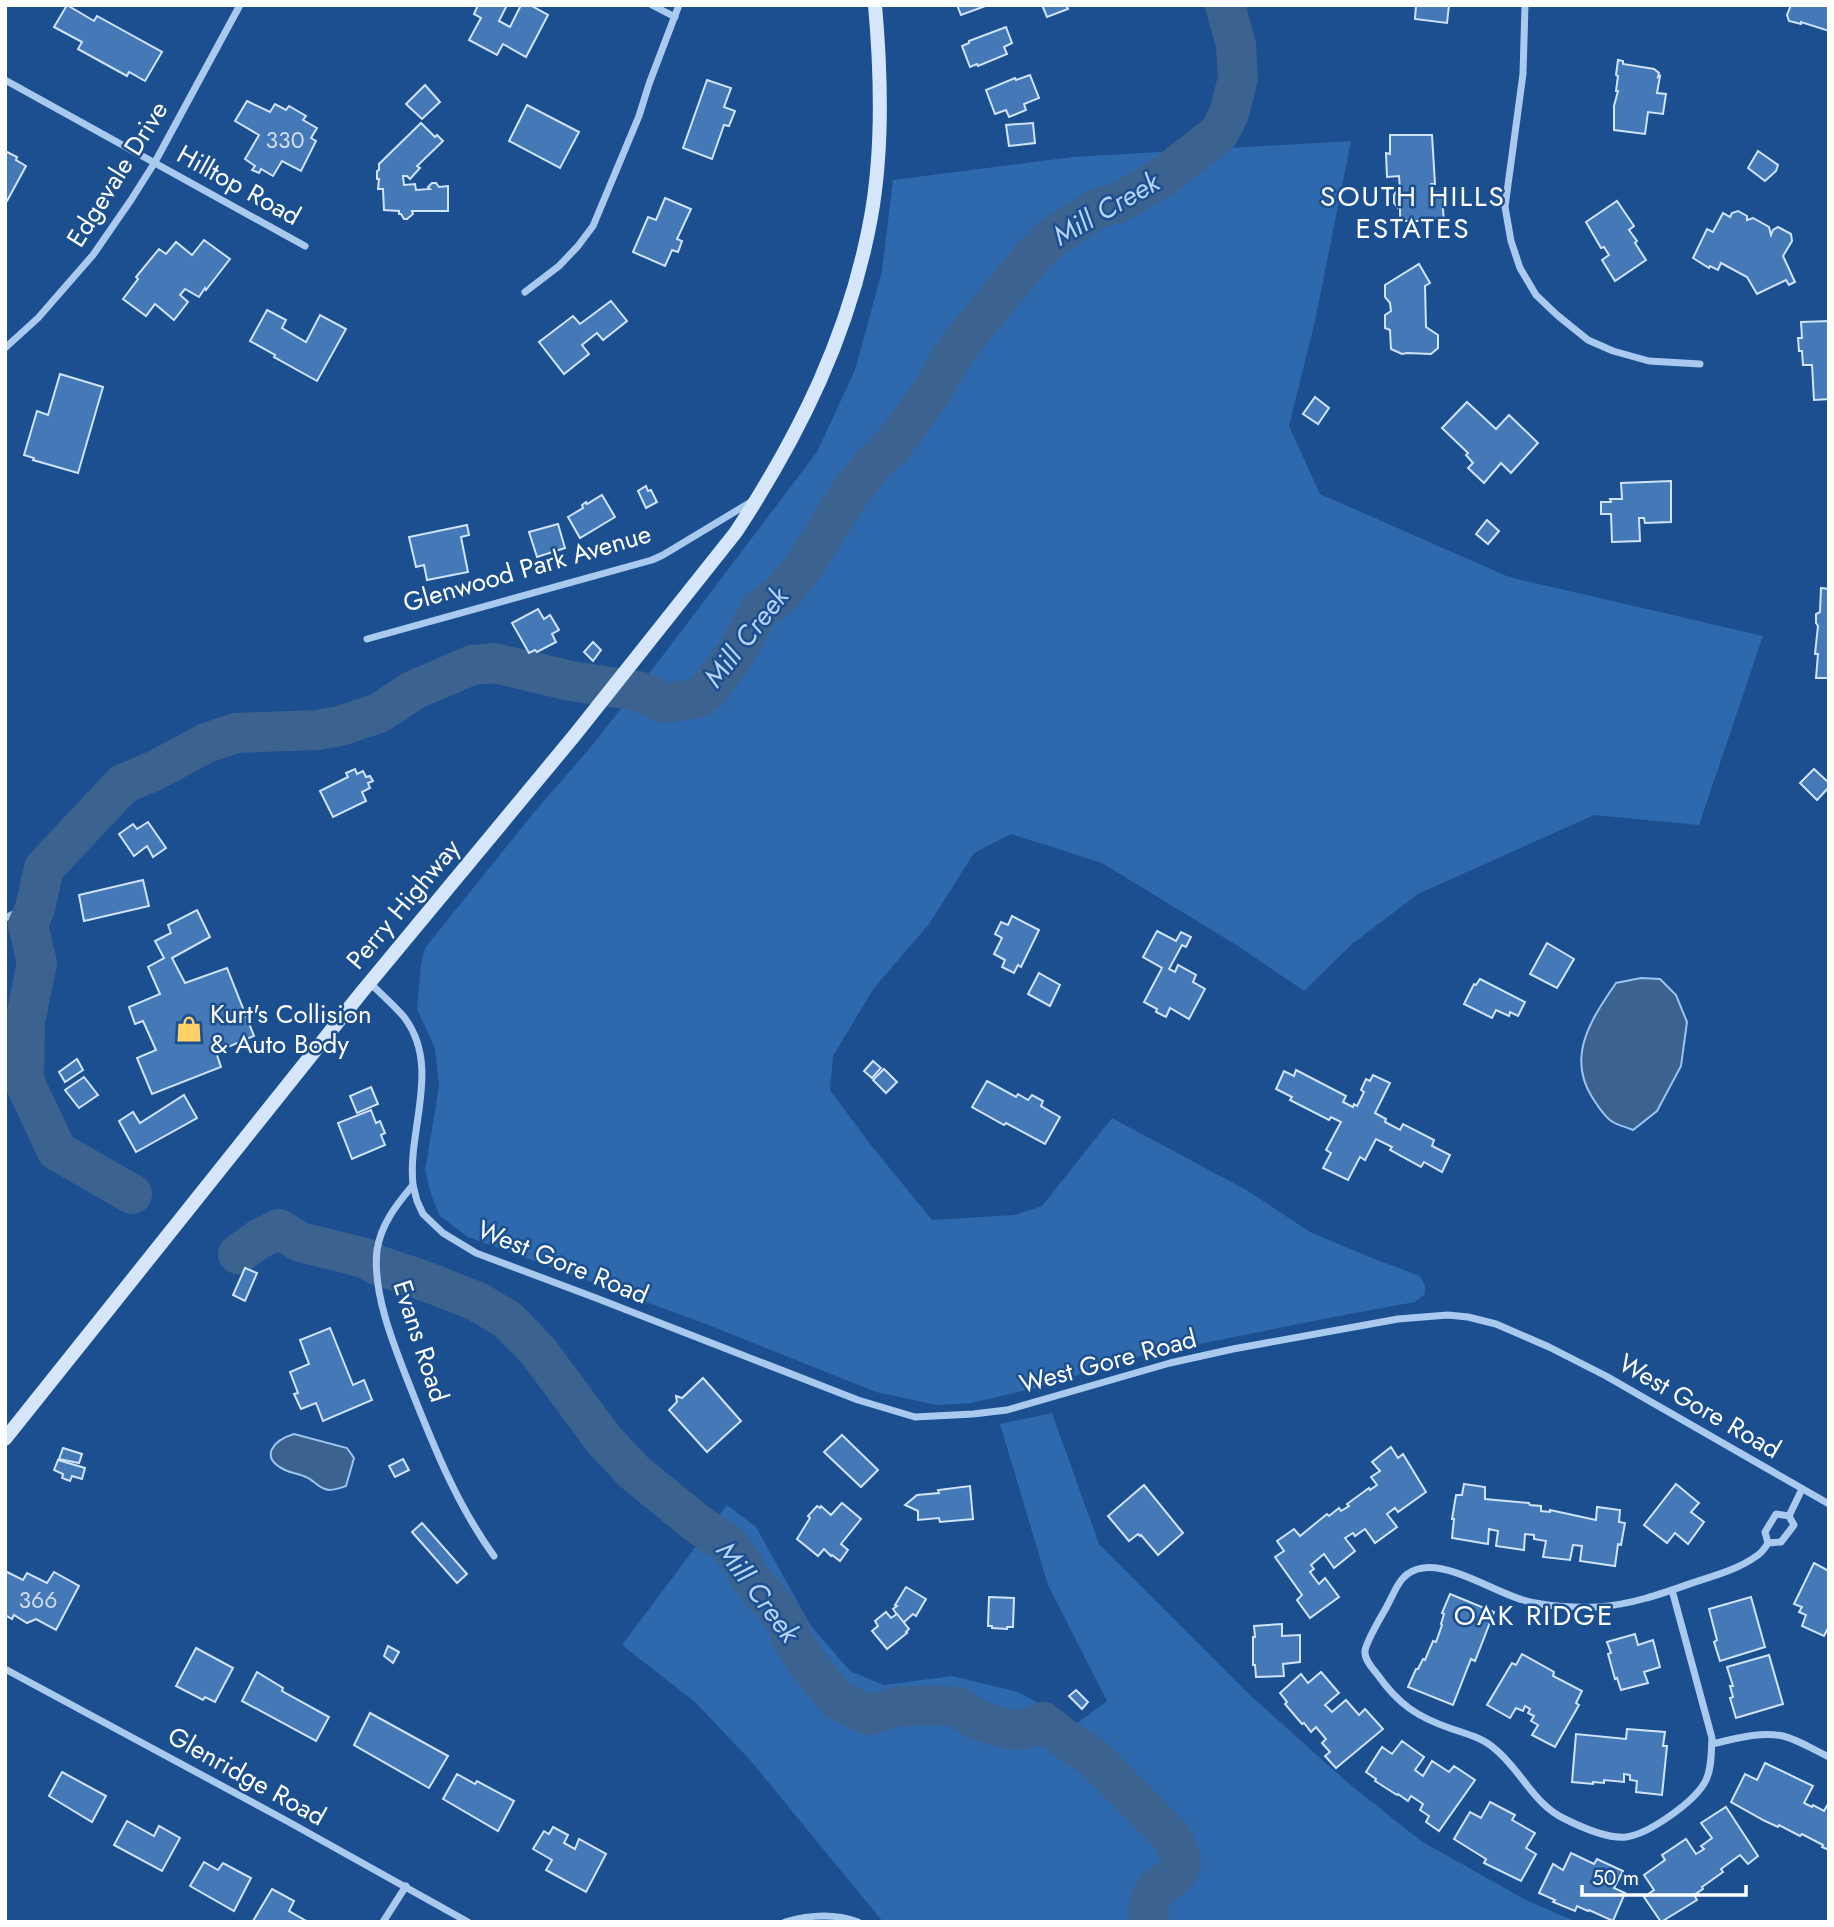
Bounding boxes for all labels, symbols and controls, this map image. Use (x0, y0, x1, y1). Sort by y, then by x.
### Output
street label: Edgevale Drive (57, 94, 177, 254)
house number: 330 (266, 123, 304, 157)
street label: Hilltop Road (170, 135, 308, 235)
water label: Mill Creek (1045, 161, 1168, 256)
district label: SOUTH HILLS ESTATES (1320, 176, 1506, 249)
street label: Glenwood Park Avenue (398, 514, 656, 622)
water label: Mill Creek (694, 577, 799, 696)
street label: Perry Highway (337, 830, 469, 977)
place label: Kurt's Collision & Auto Body (210, 995, 372, 1063)
shop icon: Kurt's Collision & Auto Body (174, 1014, 204, 1044)
street label: West Gore Road (472, 1210, 654, 1314)
street label: Evans Road (383, 1275, 459, 1407)
street label: West Gore Road (1015, 1319, 1201, 1403)
street label: West Gore Road (1612, 1344, 1788, 1468)
water label: Mill Creek (706, 1533, 810, 1652)
house number: 366 (18, 1583, 58, 1617)
district label: OAK RIDGE (1454, 1595, 1614, 1636)
street label: Glenridge Road (161, 1717, 333, 1835)
scale bar (1582, 1854, 1746, 1898)
text: 50 m (1592, 1863, 1639, 1893)

